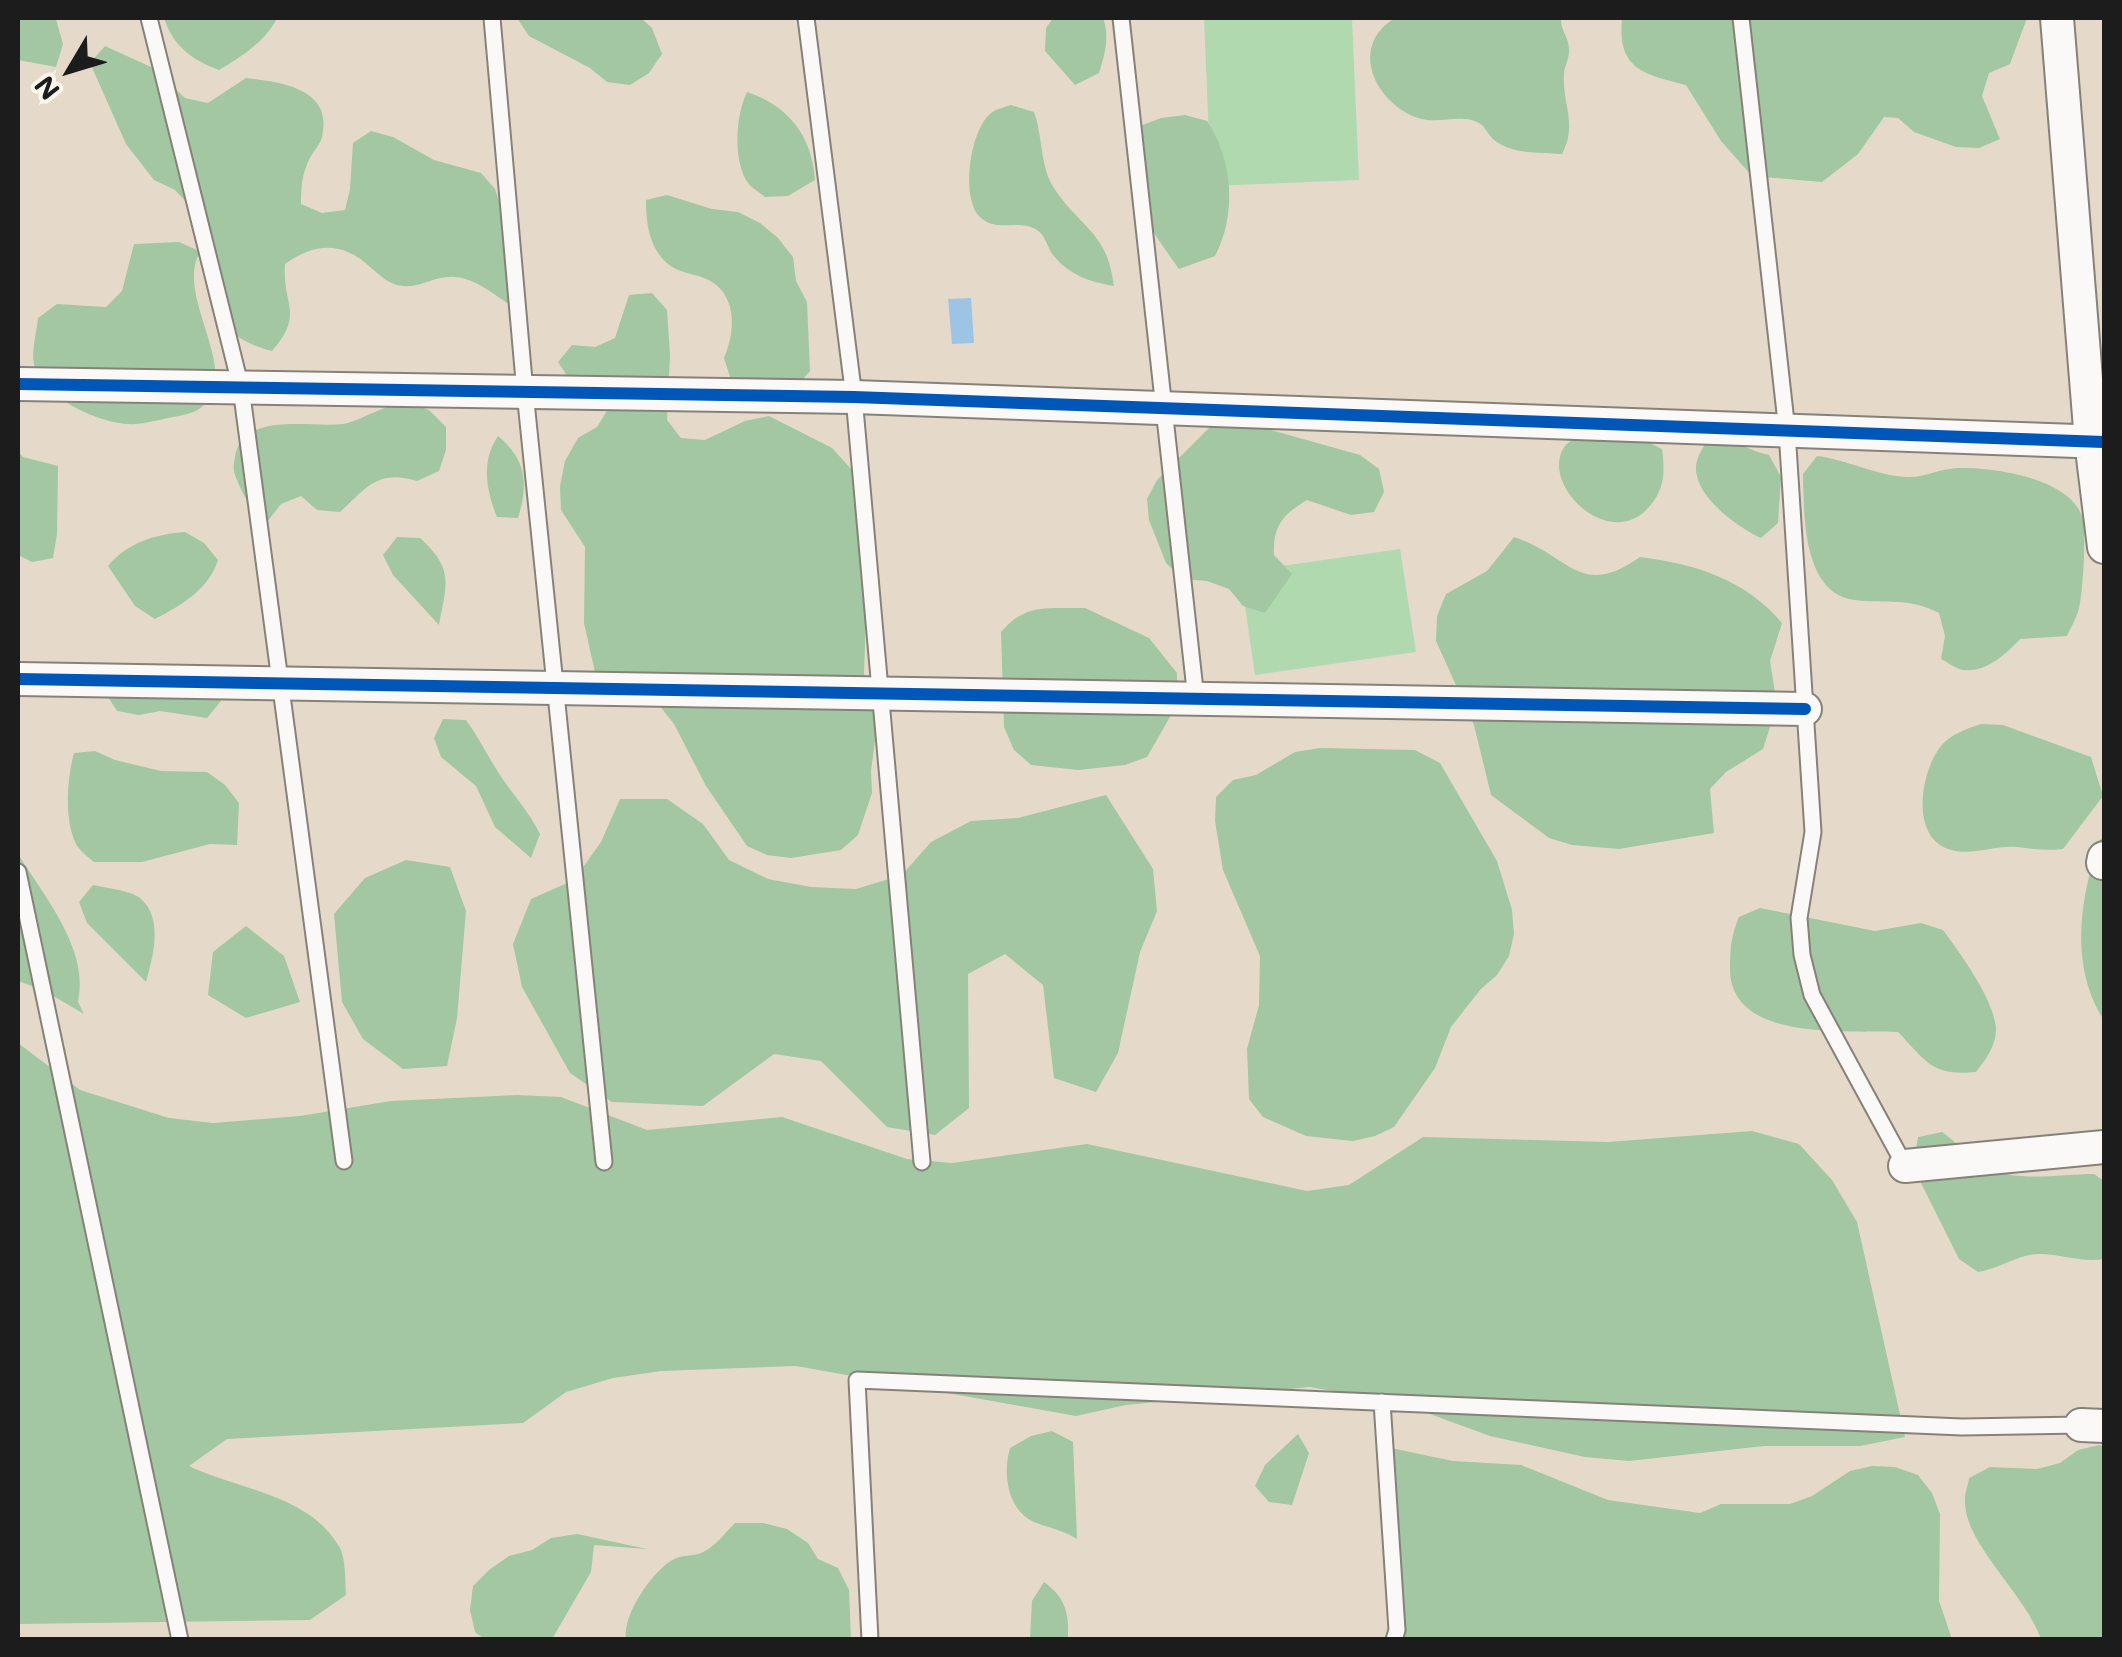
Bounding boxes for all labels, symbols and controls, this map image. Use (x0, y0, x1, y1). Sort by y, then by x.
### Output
north arrow (20, 20, 120, 120)
text: N (26, 69, 67, 108)

